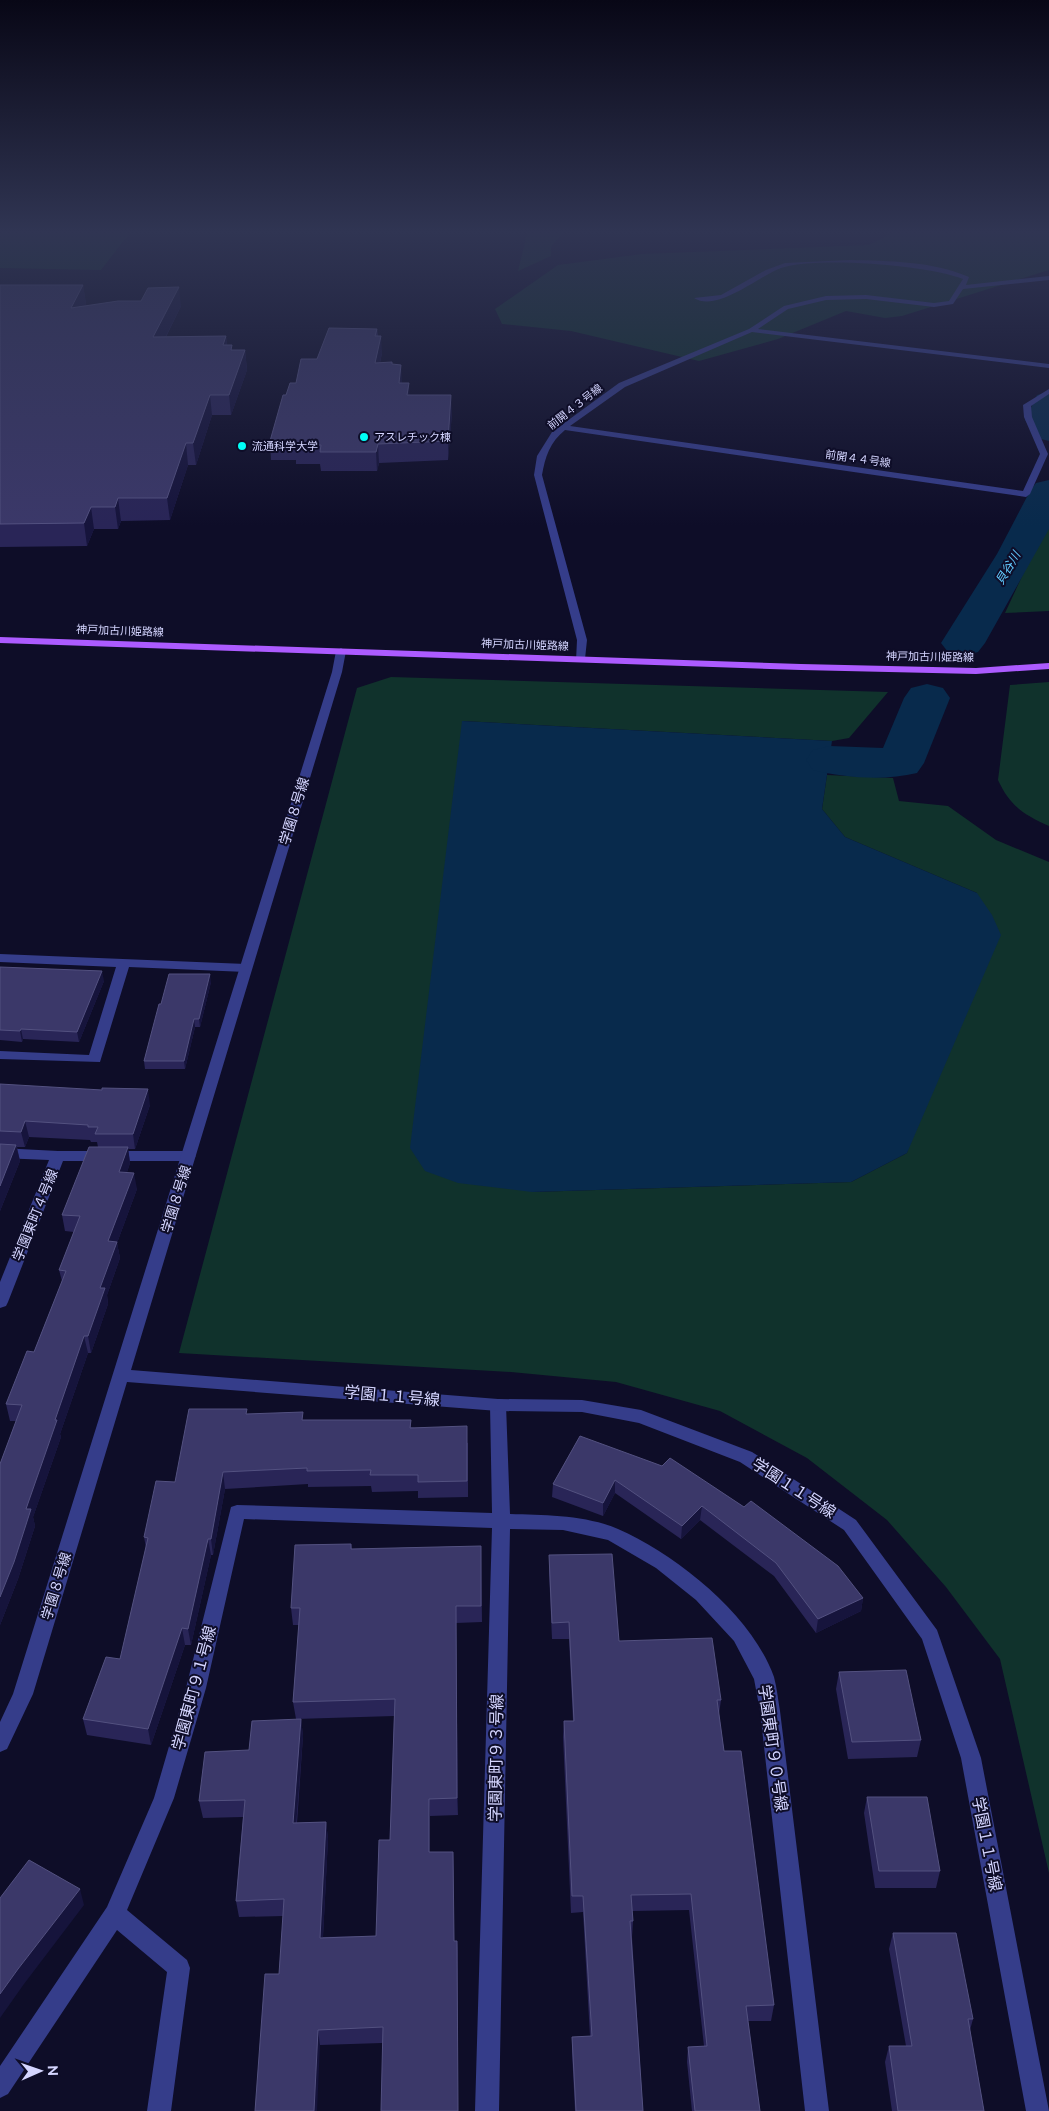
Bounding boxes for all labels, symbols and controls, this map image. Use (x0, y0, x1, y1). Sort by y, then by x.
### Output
street label: 前開４３号線 (545, 382, 605, 432)
marker: アスレチック棟 (358, 431, 370, 443)
place label: アスレチック棟 (374, 431, 451, 444)
marker: 流通科学大学 (236, 440, 248, 452)
place label: 流通科学大学 (252, 440, 318, 453)
street label: 前開４４号線 (824, 448, 892, 470)
water label: 貝谷川 (993, 547, 1024, 587)
street label: 神戸加古川姫路線 (76, 623, 164, 639)
street label: 神戸加古川姫路線 (481, 637, 569, 653)
street label: 神戸加古川姫路線 (886, 650, 974, 664)
street label: 学園８号線 (276, 775, 312, 847)
street label: 学園８号線 (158, 1163, 194, 1235)
street label: 学園東町４号線 (9, 1167, 61, 1263)
street label: 学園１１号線 (343, 1382, 441, 1410)
street label: 学園１１号線 (749, 1454, 839, 1522)
street label: 学園８号線 (38, 1550, 74, 1622)
street label: 学園東町９１号線 (168, 1624, 220, 1752)
street label: 学園東町９０号線 (755, 1683, 791, 1813)
street label: 学園東町９３号線 (485, 1694, 507, 1822)
street label: 学園１１号線 (969, 1795, 1005, 1893)
north arrow (15, 2046, 65, 2096)
text: N (45, 2065, 61, 2076)

